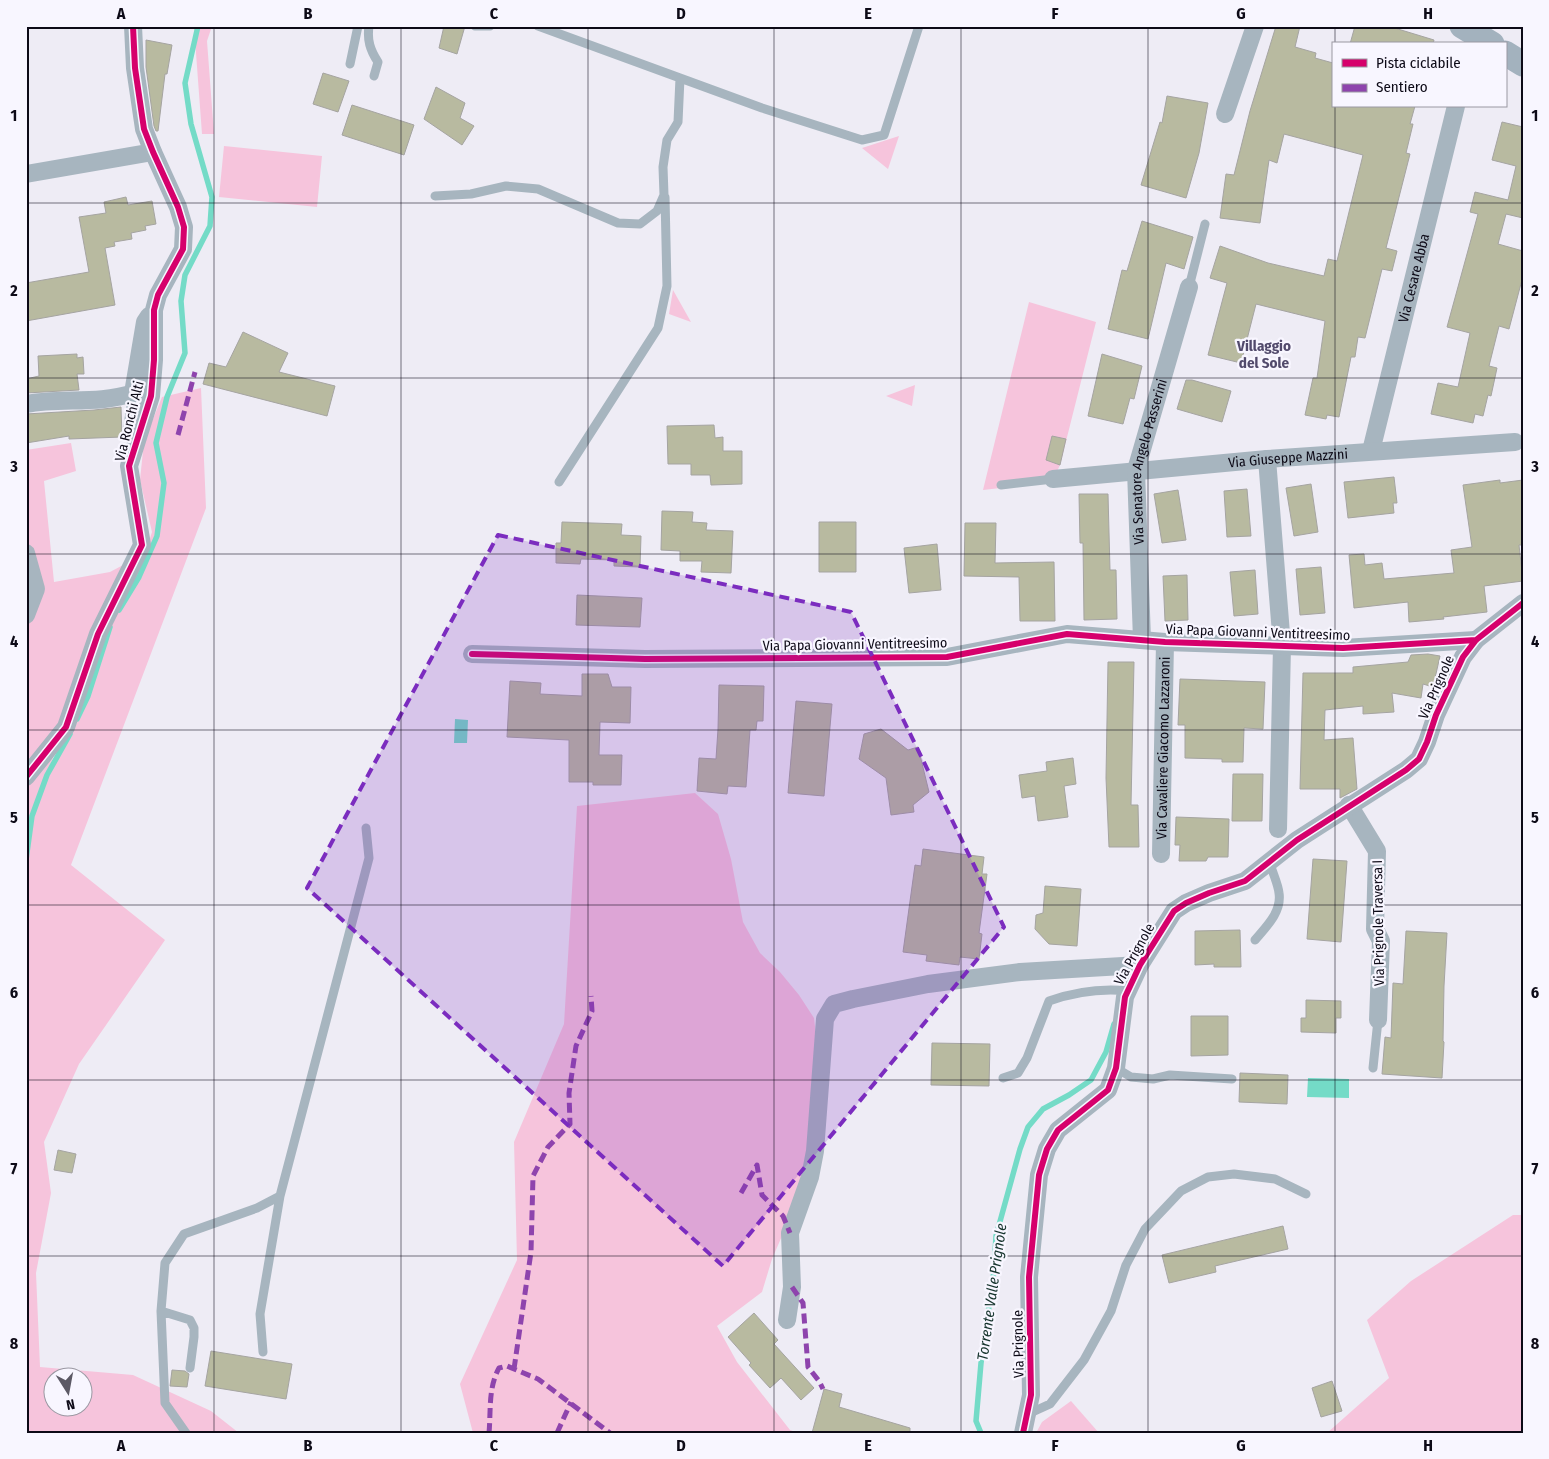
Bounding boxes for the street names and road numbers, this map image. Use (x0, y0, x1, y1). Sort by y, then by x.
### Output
street label: Via Cesare Abba (1395, 232, 1433, 325)
street label: Via Senatore Angelo Passerini (1128, 377, 1171, 545)
street label: Via Ronchi Alti (111, 379, 148, 463)
street label: Via Giuseppe Mazzini (1227, 445, 1349, 472)
street label: Via Papa Giovanni Ventitreesimo (1165, 621, 1351, 644)
street label: Via Papa Giovanni Ventitreesimo (762, 634, 948, 655)
street label: Via Prignole (1415, 653, 1458, 722)
street label: Via Cavaliere Giacomo Lazzaroni (1153, 657, 1174, 840)
street label: Via Prignole Traversa I (1369, 860, 1388, 986)
street label: Via Prignole (1110, 920, 1158, 988)
street label: Via Prignole (1009, 1310, 1028, 1378)

